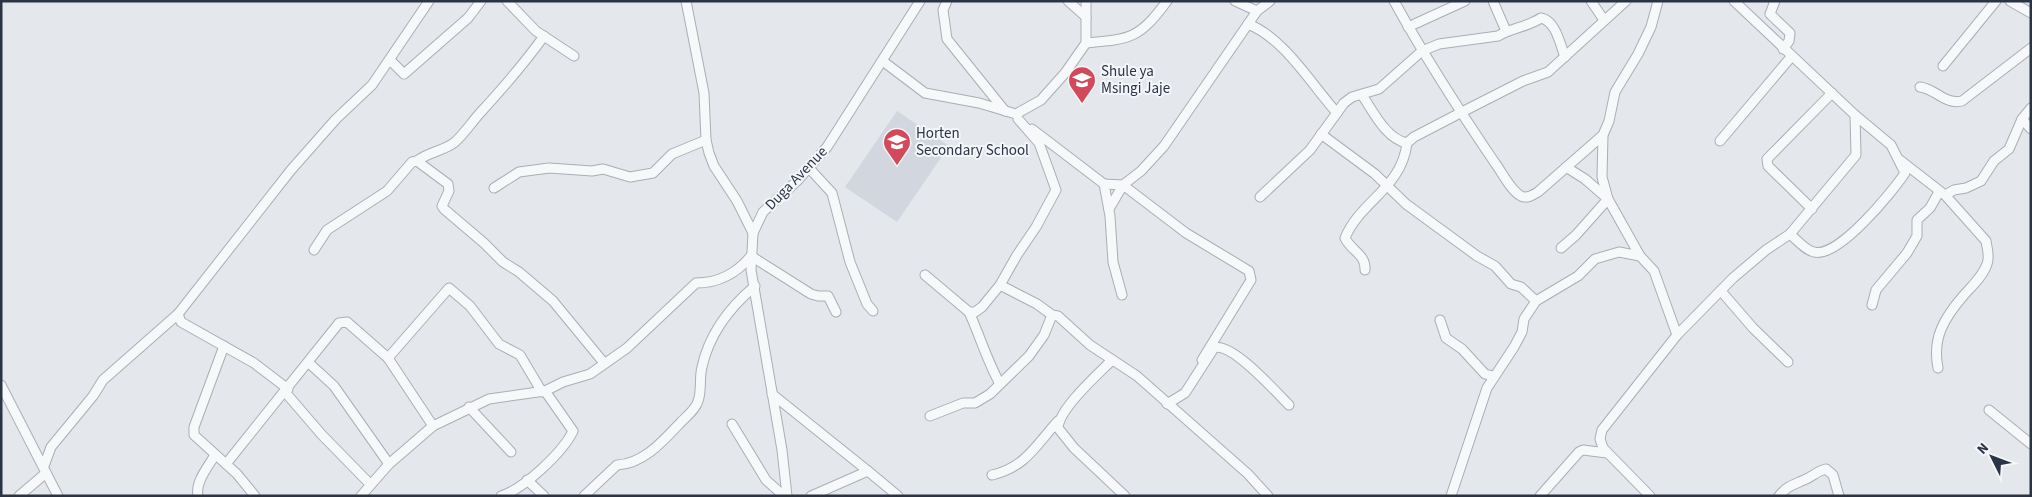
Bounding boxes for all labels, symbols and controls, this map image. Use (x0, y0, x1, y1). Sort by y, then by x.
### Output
place label: Shule ya Msingi Jaje (1101, 61, 1170, 99)
school or university icon: Shule ya Msingi Jaje (1067, 65, 1097, 104)
place label: Horten Secondary School (916, 123, 1029, 161)
school or university icon: Horten Secondary School (882, 127, 912, 166)
street label: Duga Avenue (760, 142, 832, 215)
north arrow (1967, 432, 2017, 482)
text: N (1973, 439, 1994, 459)

